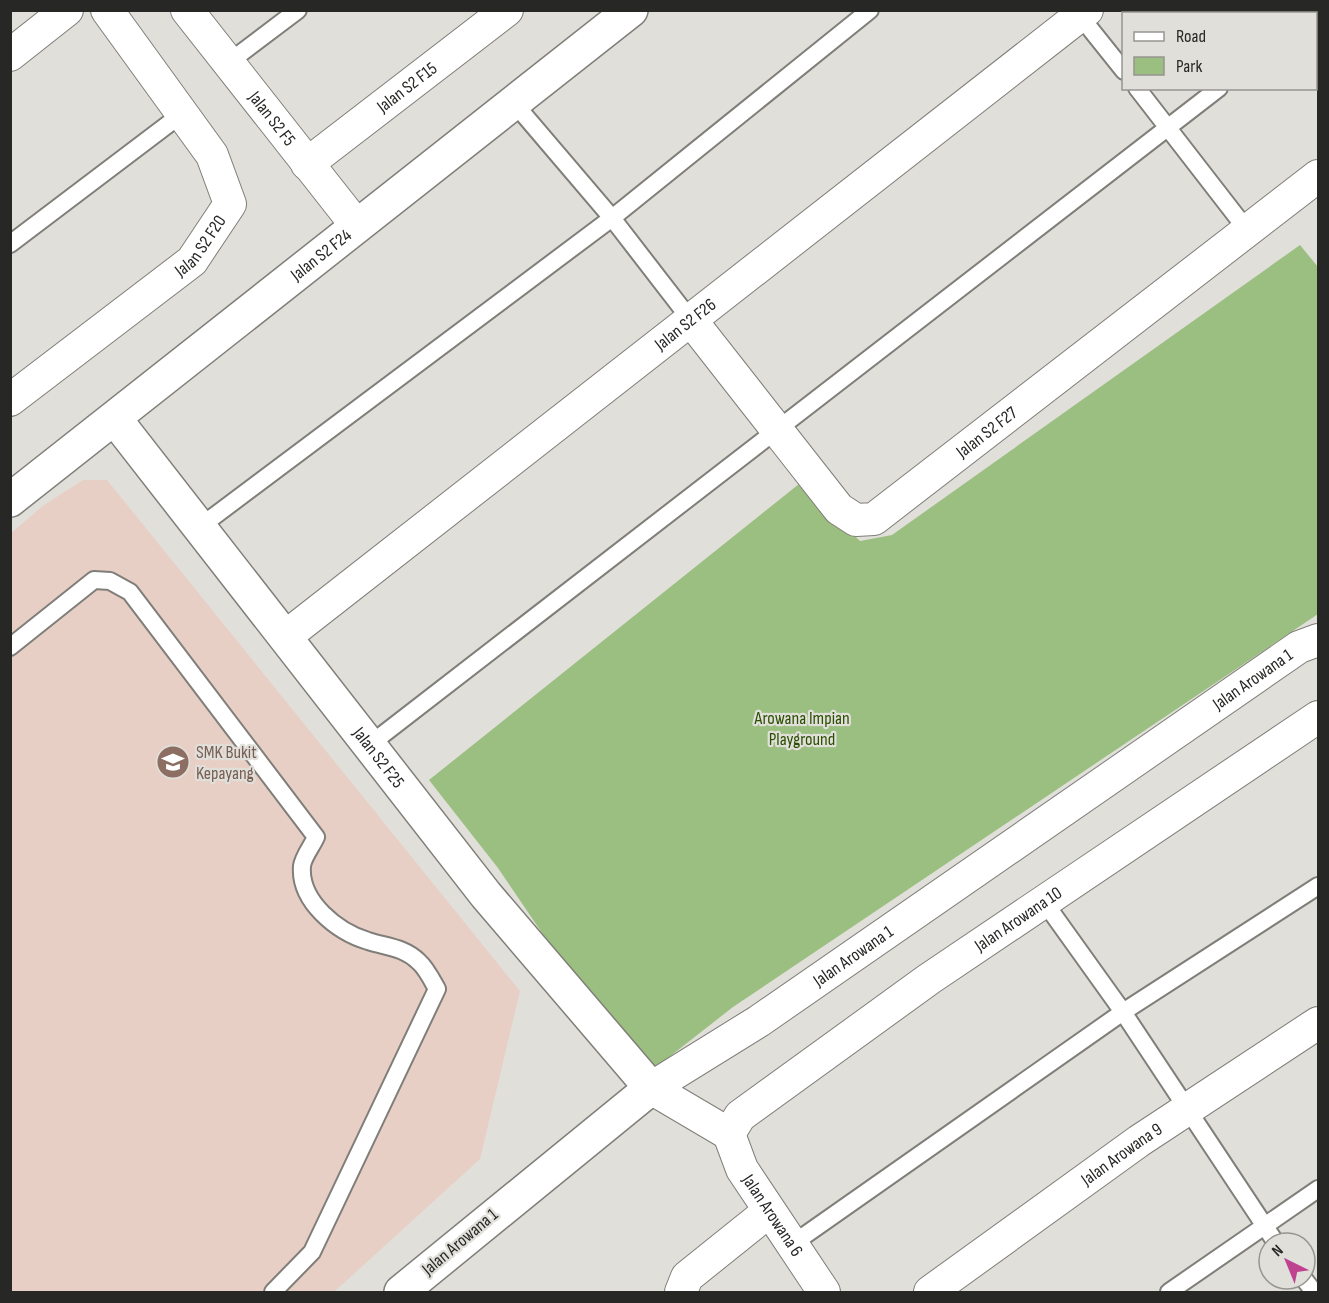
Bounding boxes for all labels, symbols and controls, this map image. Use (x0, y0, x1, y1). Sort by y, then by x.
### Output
legend (1122, 12, 1317, 90)
text: Road (1176, 26, 1206, 47)
text: Park (1176, 56, 1202, 77)
street label: Jalan S2 F15 (372, 57, 441, 117)
street label: Jalan S2 F5 (244, 86, 300, 150)
street label: Jalan S2 F20 (170, 211, 230, 281)
street label: Jalan S2 F24 (286, 224, 356, 286)
street label: Jalan S2 F26 (650, 294, 720, 355)
street label: Jalan S2 F27 (951, 401, 1022, 463)
street label: Jalan Arowana 1 (1208, 644, 1297, 715)
park label: Arowana Impian Playground (753, 708, 850, 750)
street label: Jalan S2 F25 (348, 722, 409, 792)
place label: SMK Bukit Kepayang (196, 742, 257, 784)
school or university icon: SMK Bukit Kepayang (155, 744, 191, 780)
street label: Jalan Arowana 10 (970, 882, 1066, 956)
street label: Jalan Arowana 1 (808, 921, 898, 991)
street label: Jalan Arowana 9 (1076, 1118, 1166, 1190)
street label: Jalan Arowana 6 (737, 1170, 808, 1260)
street label: Jalan Arowana 1 (417, 1204, 503, 1280)
north arrow (1257, 1231, 1317, 1291)
text: N (1268, 1241, 1287, 1261)

